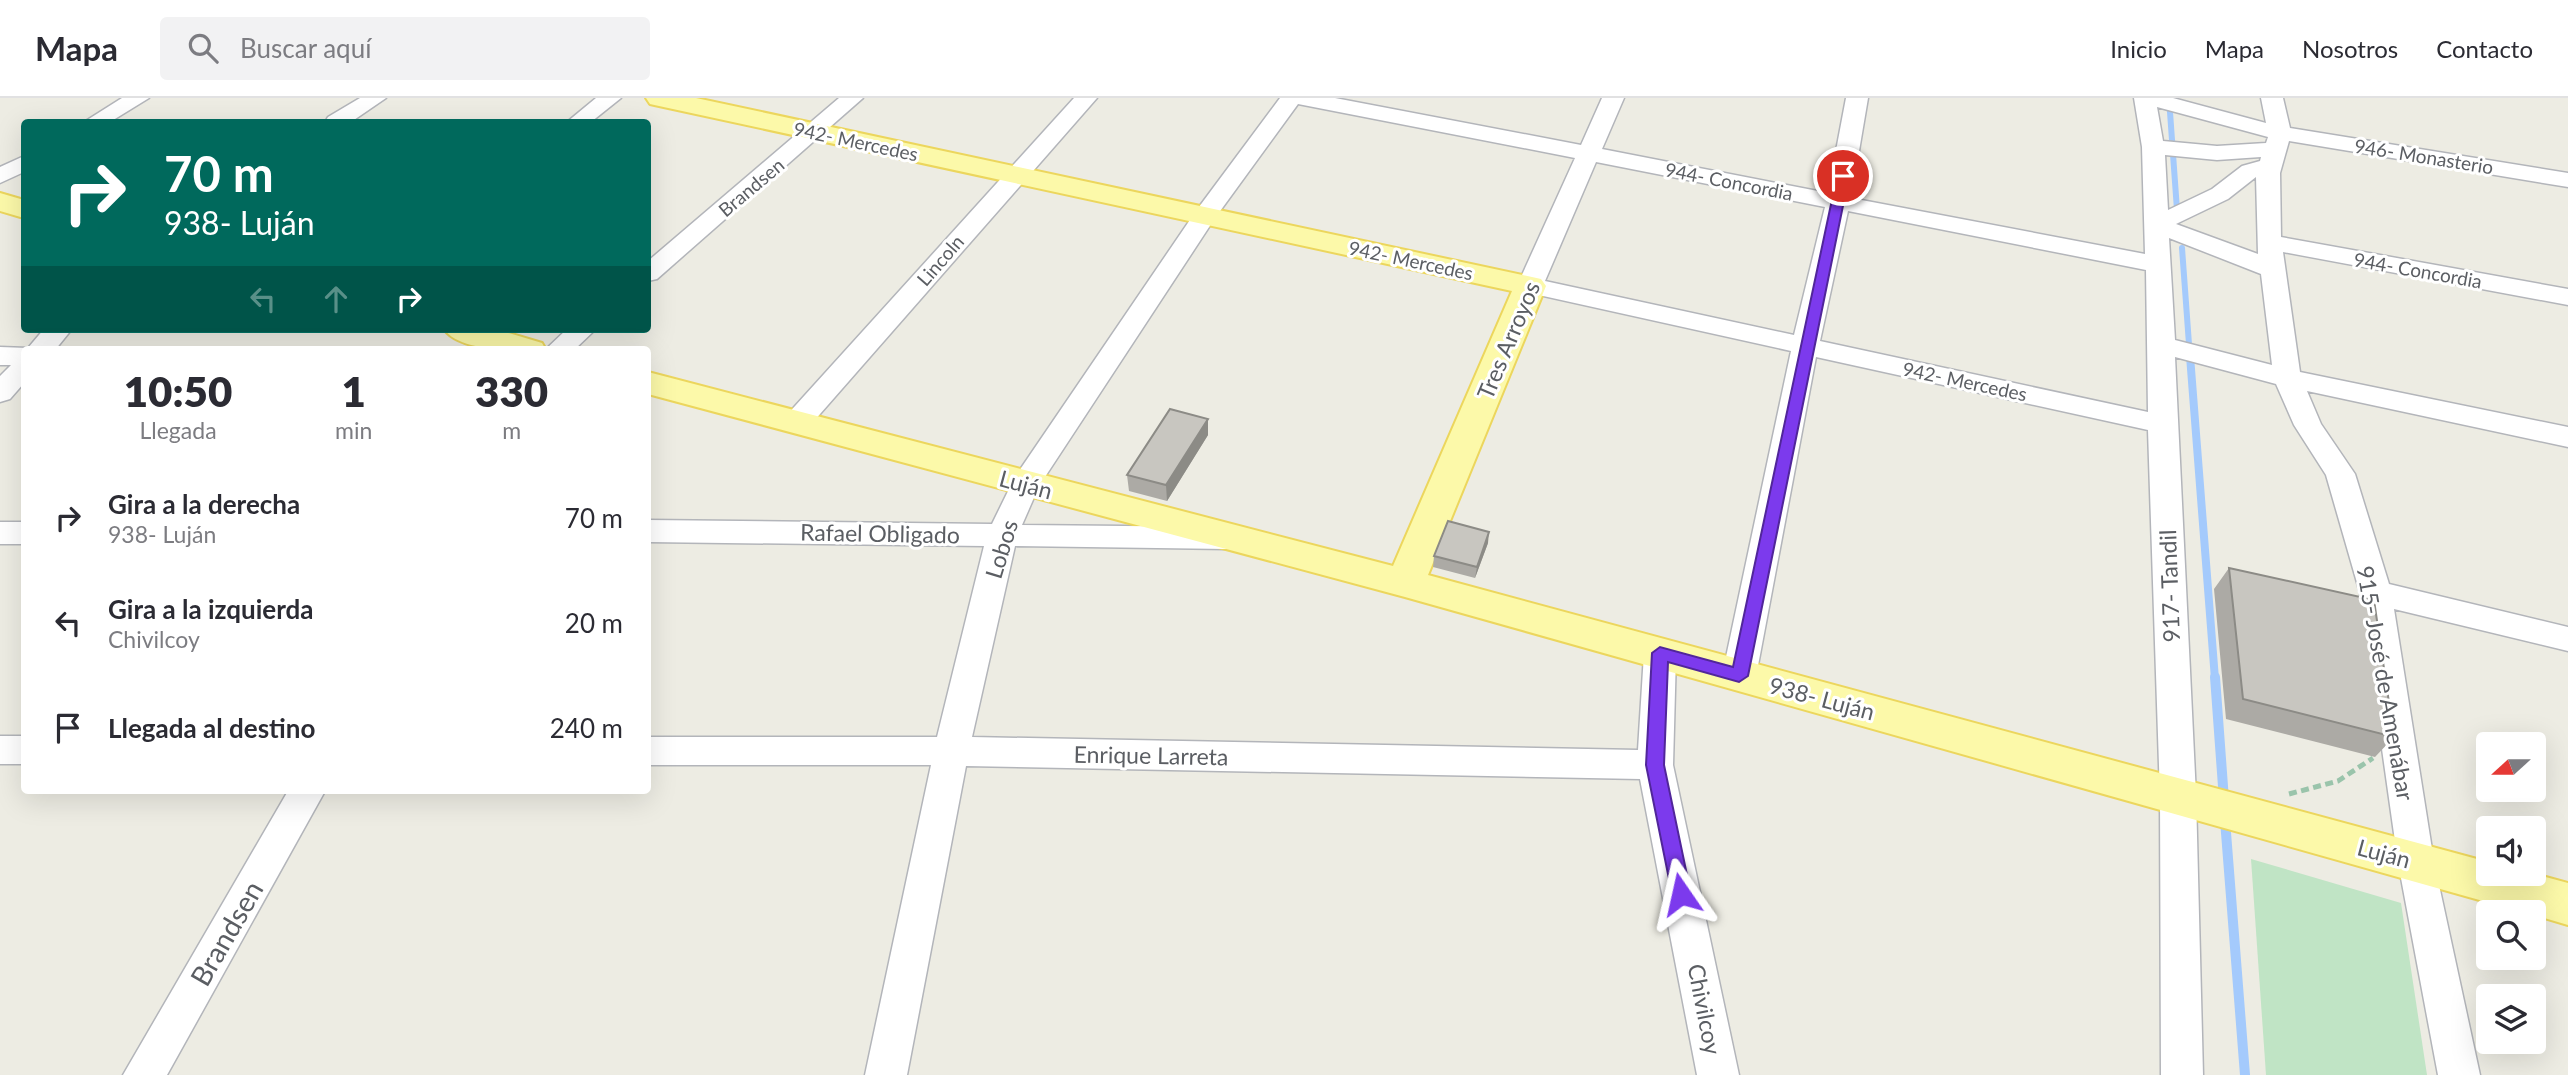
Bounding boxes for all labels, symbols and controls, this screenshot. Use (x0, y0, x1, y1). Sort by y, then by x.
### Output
search box (160, 17, 650, 80)
text: Mapa (35, 28, 118, 68)
icon: search (184, 29, 222, 67)
text: Buscar aquí (240, 32, 371, 64)
text: Inicio (2110, 34, 2167, 63)
text: Mapa (2205, 34, 2264, 63)
text: Nosotros (2302, 34, 2398, 63)
text: Contacto (2436, 34, 2533, 63)
street label: 942- Mercedes (792, 117, 920, 165)
street label: 946- Monasterio (2353, 134, 2495, 178)
text: 70 m (164, 144, 274, 202)
pin (1813, 146, 1873, 206)
icon: right (49, 147, 140, 238)
street label: Brandsen (714, 153, 788, 221)
street label: 944- Concordia (1663, 157, 1795, 205)
icon: arrive (1824, 157, 1862, 195)
text: 938- Luján (164, 203, 315, 242)
street label: Lincoln (912, 230, 968, 290)
street label: 942- Mercedes (1347, 236, 1475, 284)
street label: 944- Concordia (2352, 247, 2484, 293)
street label: Tres Arroyos (1471, 277, 1545, 403)
icon: left (244, 280, 282, 318)
icon: ahead (317, 280, 355, 318)
icon: right (390, 280, 428, 318)
street label: 942- Mercedes (1901, 357, 2029, 405)
text: 10:50 (124, 366, 232, 416)
text: 1 (342, 366, 366, 416)
text: 330 (475, 366, 548, 416)
text: Llegada (139, 416, 217, 444)
text: min (335, 416, 372, 444)
text: m (502, 416, 521, 444)
street label: Luján (996, 464, 1056, 504)
text: Gira a la derecha (108, 488, 300, 520)
icon: right (49, 499, 87, 537)
text: 70 m (565, 502, 623, 534)
street label: Lobos (979, 516, 1023, 582)
street label: Rafael Obligado (800, 518, 960, 548)
text: 938- Luján (108, 520, 216, 548)
street label: 917- Tandil (2153, 529, 2185, 643)
street label: 915- José de Amenábar (2352, 563, 2421, 803)
text: Gira a la izquierda (108, 593, 314, 625)
icon: left (49, 604, 87, 642)
text: 20 m (565, 607, 623, 639)
text: Chivilcoy (108, 625, 200, 653)
street label: 938- Luján (1766, 670, 1878, 726)
icon: arrive (49, 709, 87, 747)
text: Llegada al destino (108, 712, 315, 744)
text: 240 m (550, 712, 623, 744)
north arrow (2476, 732, 2546, 802)
map controls (2476, 732, 2546, 1054)
street label: Enrique Larreta (1073, 740, 1229, 770)
button: sound (2476, 816, 2546, 886)
street label: Luján (2354, 833, 2414, 873)
position arrow (1644, 857, 1718, 931)
street label: Brandsen (182, 874, 270, 992)
button: search (2476, 900, 2546, 970)
street label: Chivilcoy (1682, 961, 1728, 1057)
button: layers (2476, 984, 2546, 1054)

